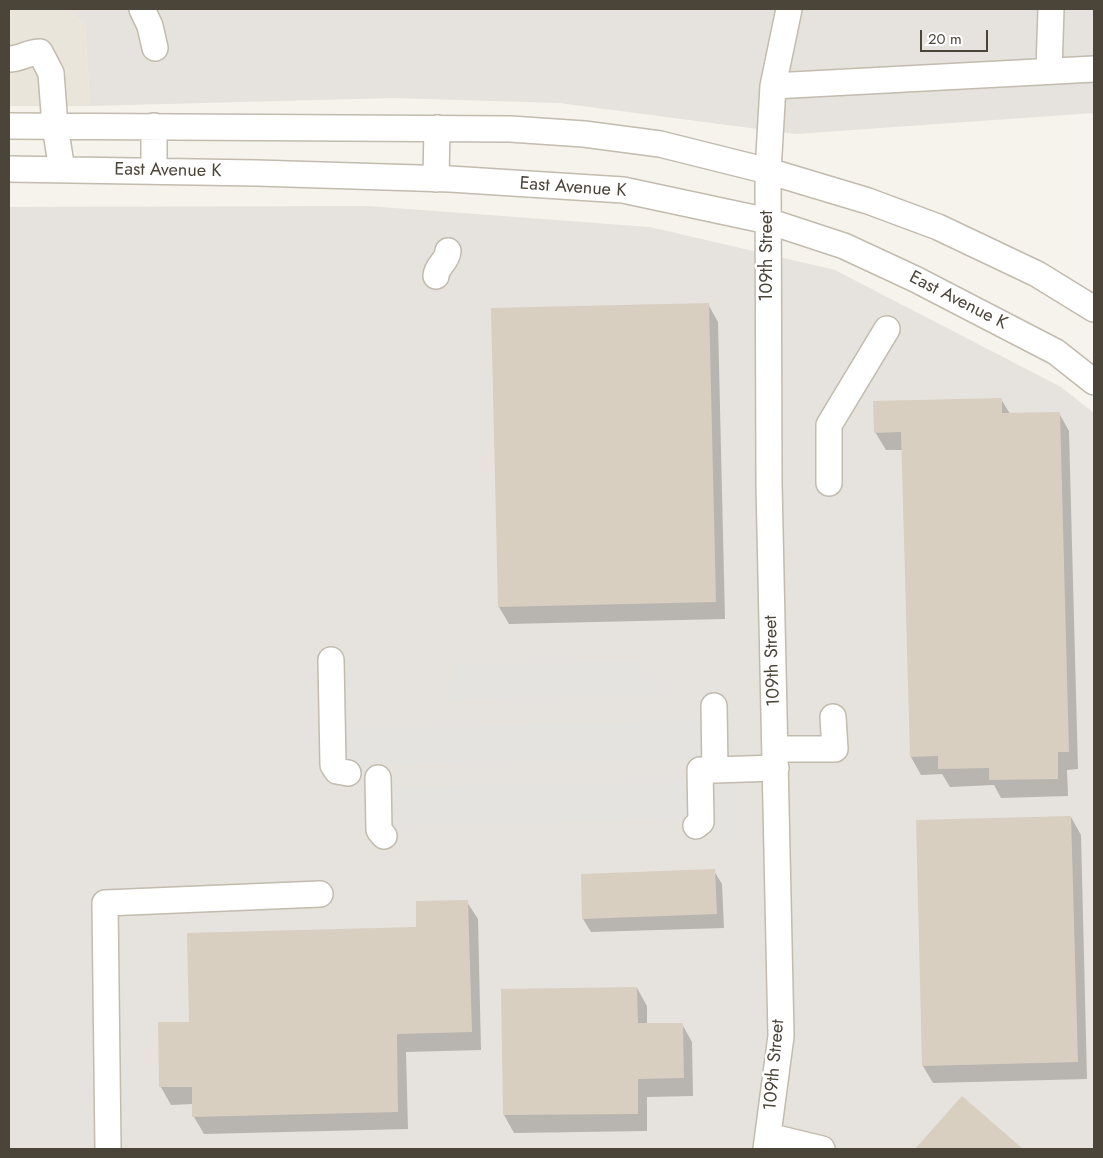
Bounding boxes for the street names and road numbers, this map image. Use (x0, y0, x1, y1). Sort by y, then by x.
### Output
street label: East Avenue K (114, 159, 222, 183)
street label: East Avenue K (519, 173, 627, 203)
street label: 109th Street (757, 210, 779, 302)
street label: East Avenue K (905, 267, 1011, 335)
street label: 109th Street (761, 615, 785, 707)
street label: 109th Street (760, 1019, 790, 1111)

